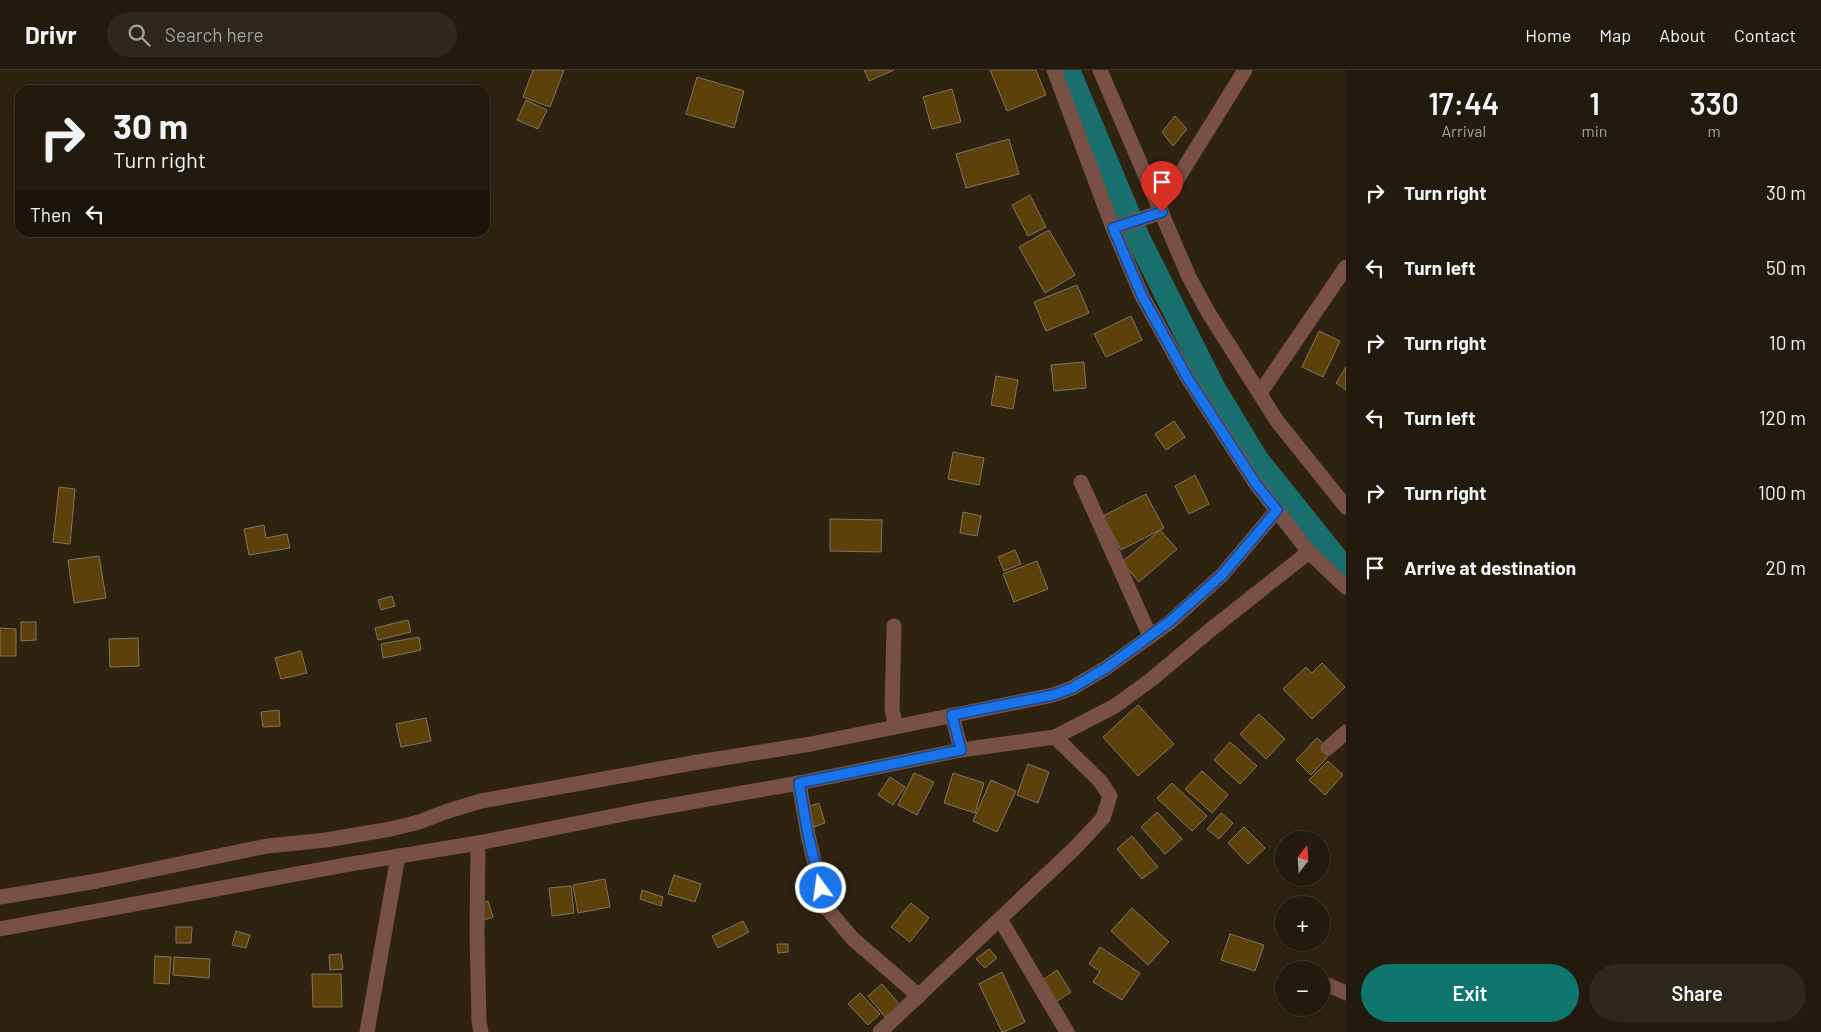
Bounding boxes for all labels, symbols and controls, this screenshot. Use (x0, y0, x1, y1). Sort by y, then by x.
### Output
search box (107, 12, 457, 57)
text: Drivr (25, 20, 77, 49)
icon: search (125, 21, 153, 49)
text: Search here (165, 23, 264, 46)
text: Home (1525, 24, 1571, 46)
text: Map (1599, 24, 1631, 46)
text: About (1659, 24, 1706, 46)
text: Contact (1734, 24, 1796, 46)
text: 17:44 (1428, 85, 1499, 121)
text: 1 (1589, 85, 1600, 121)
text: 330 (1690, 85, 1739, 121)
text: 30 m (113, 104, 188, 146)
icon: right (30, 105, 95, 170)
text: Arrival (1441, 121, 1486, 140)
text: min (1582, 121, 1607, 140)
text: m (1708, 121, 1721, 140)
text: Turn right (113, 146, 206, 172)
pin (1141, 161, 1183, 212)
icon: arrive (1148, 168, 1176, 196)
icon: right (1361, 179, 1389, 207)
text: Turn right (1404, 181, 1486, 204)
text: 30 m (1766, 181, 1806, 204)
icon: left (81, 200, 109, 228)
text: Then (30, 203, 71, 226)
icon: left (1361, 254, 1389, 282)
text: Turn left (1404, 256, 1475, 279)
text: 50 m (1766, 256, 1806, 279)
icon: right (1361, 329, 1389, 357)
text: Turn right (1404, 331, 1486, 354)
text: 10 m (1769, 331, 1806, 354)
icon: left (1361, 404, 1389, 432)
text: Turn left (1404, 406, 1475, 429)
text: 120 m (1759, 406, 1806, 429)
icon: right (1361, 479, 1389, 507)
text: Turn right (1404, 481, 1486, 504)
text: 100 m (1758, 481, 1806, 504)
icon: arrive (1361, 554, 1389, 582)
text: Arrive at destination (1404, 556, 1576, 579)
text: 20 m (1766, 556, 1806, 579)
north arrow (1275, 831, 1330, 886)
map controls (1275, 831, 1330, 1016)
position arrow (794, 861, 846, 913)
button: + (1275, 896, 1330, 951)
button: − (1275, 961, 1330, 1016)
button: Exit (1361, 964, 1579, 1022)
button: Share (1589, 964, 1806, 1022)

